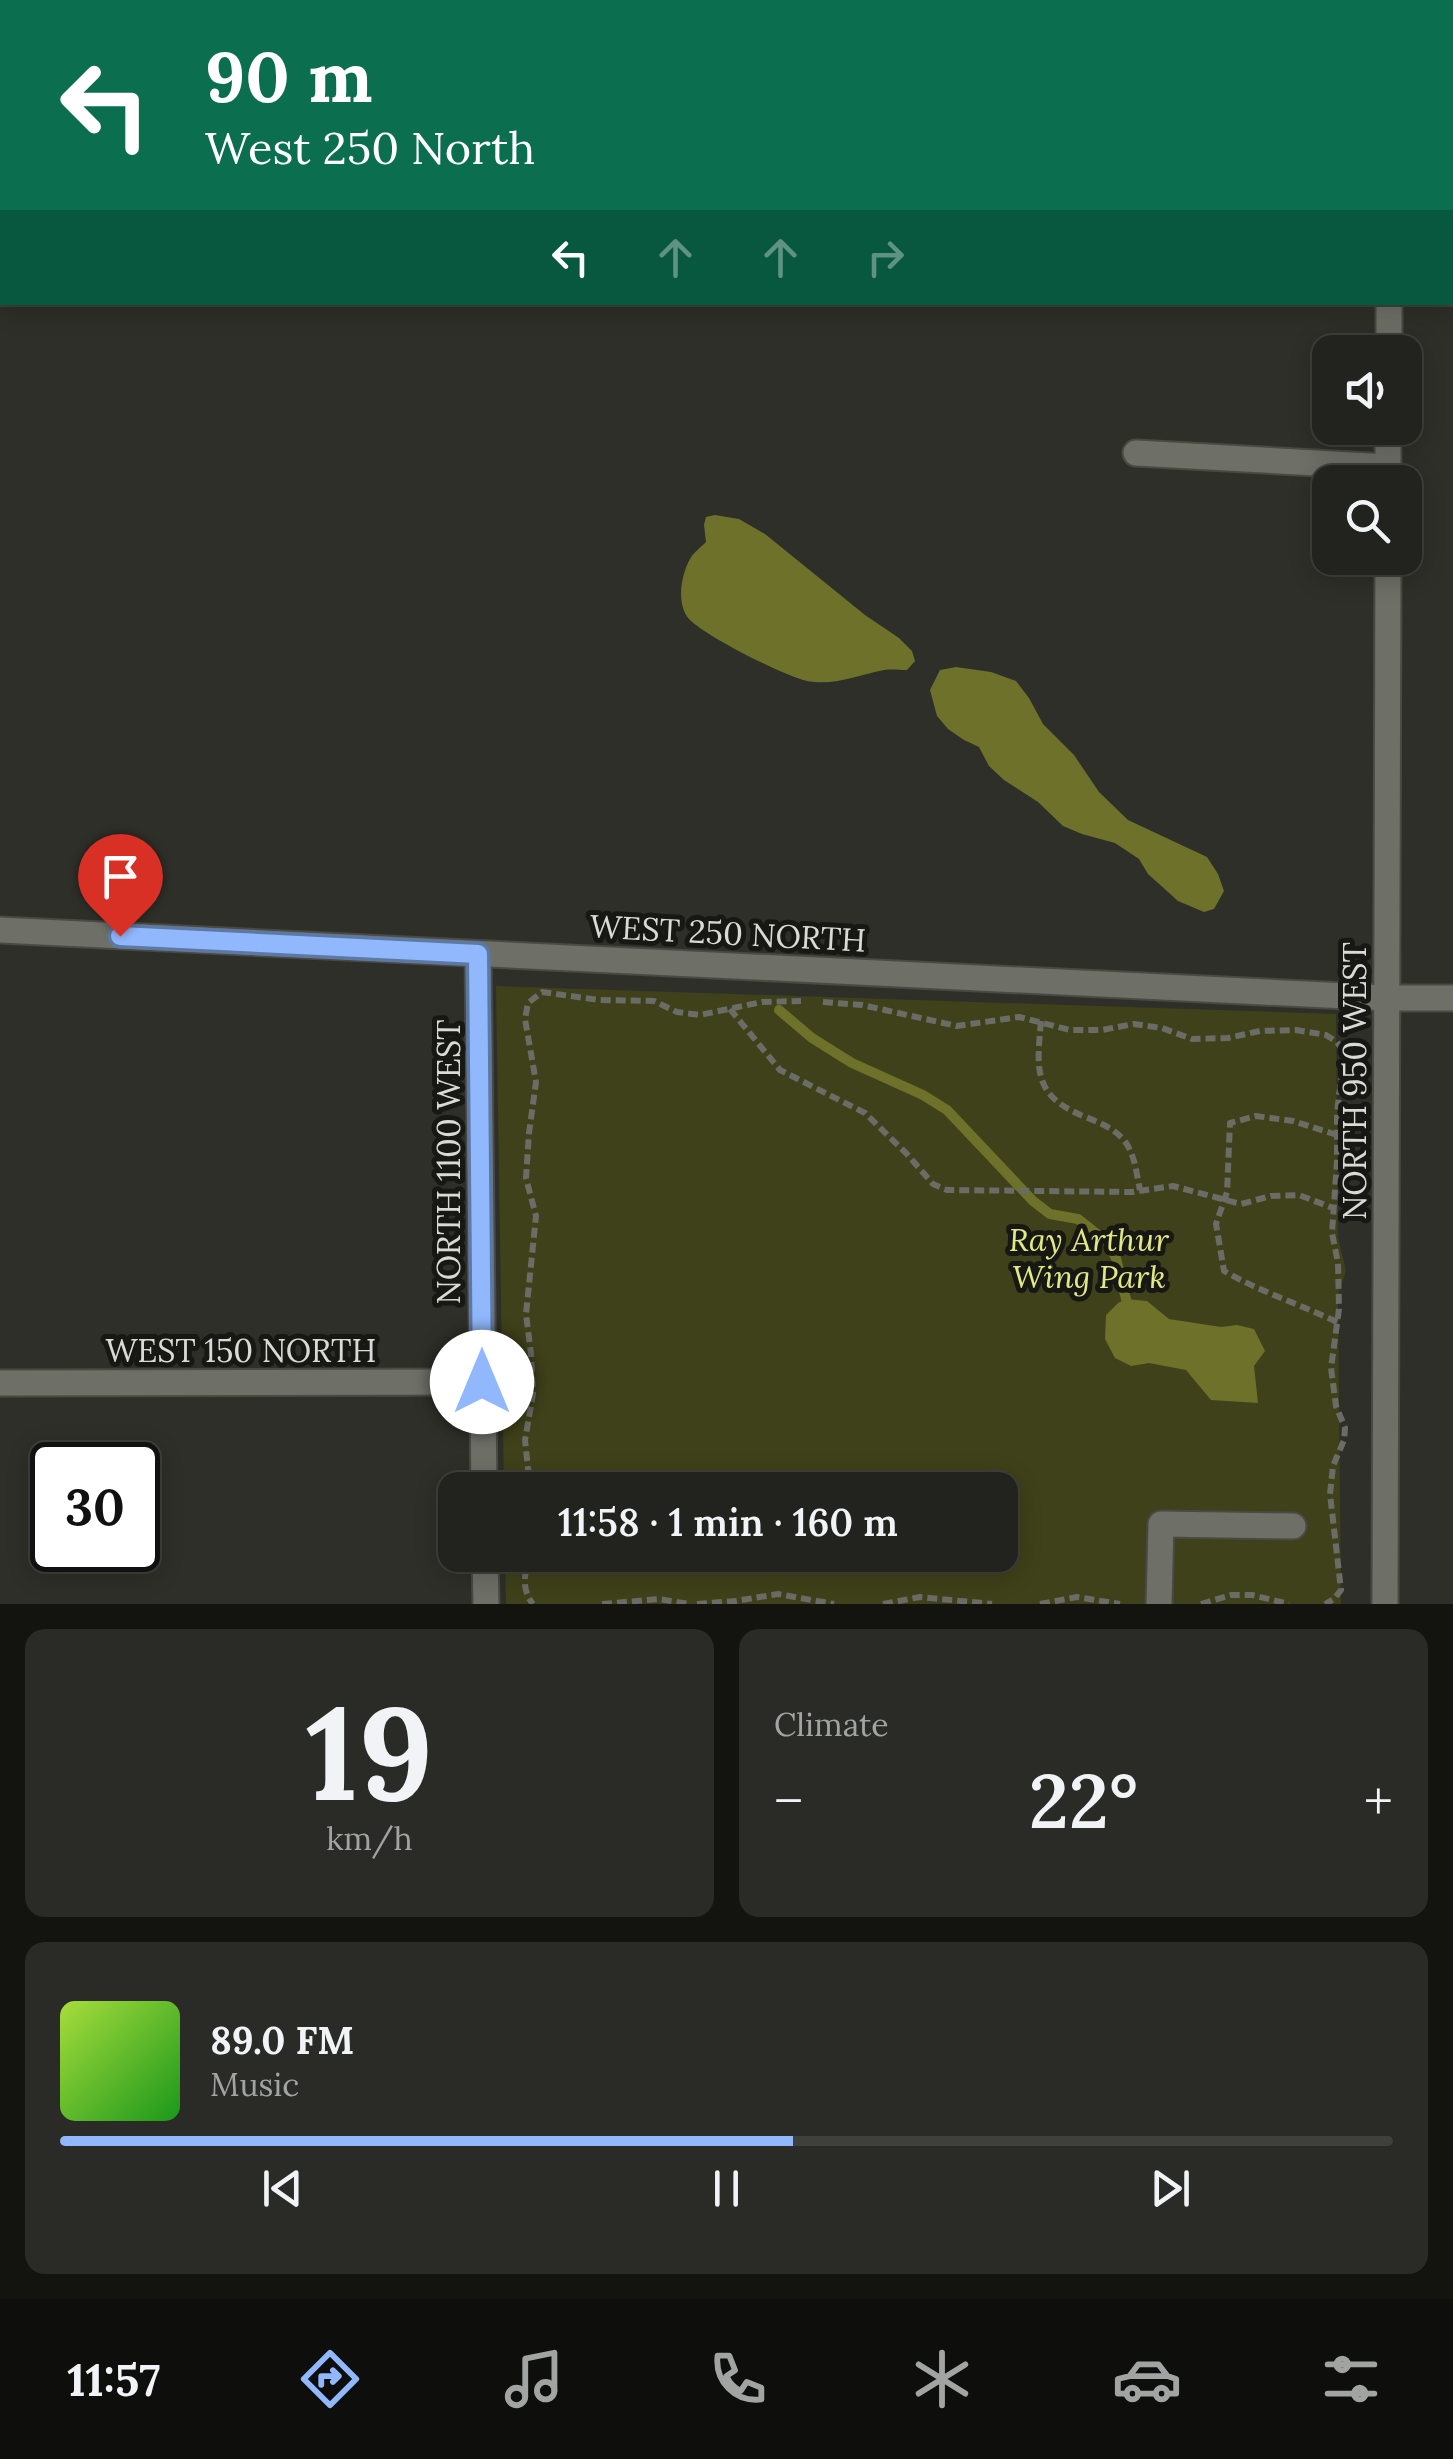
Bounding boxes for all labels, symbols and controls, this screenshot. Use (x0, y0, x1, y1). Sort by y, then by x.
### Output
text: 90 m (205, 32, 373, 121)
icon: left (40, 40, 170, 170)
text: West 250 North (205, 119, 535, 176)
icon: left (543, 230, 598, 285)
icon: ahead (648, 230, 703, 285)
icon: ahead (753, 230, 808, 285)
icon: right (858, 230, 913, 285)
map controls (1312, 335, 1422, 575)
button: sound (1312, 335, 1422, 445)
button: search (1312, 465, 1422, 575)
pin (78, 834, 163, 937)
icon: arrive (93, 849, 148, 904)
street label: WEST 250 NORTH (589, 905, 867, 961)
street label: NORTH 950 WEST (1334, 942, 1375, 1220)
street label: NORTH 1100 WEST (428, 1019, 469, 1305)
park label: Ray Arthur Wing Park (1009, 1219, 1170, 1297)
street label: WEST 150 NORTH (105, 1330, 377, 1371)
position arrow (430, 1330, 534, 1434)
speed limit sign: 30 (30, 1442, 160, 1572)
text: 11:58 · 1 min · 160 m (558, 1498, 898, 1546)
text: 19 (306, 1669, 433, 1836)
text: Climate (774, 1704, 889, 1745)
text: 22° (1029, 1753, 1138, 1849)
text: − (774, 1766, 803, 1836)
text: + (1364, 1766, 1393, 1836)
text: km/h (326, 1818, 413, 1859)
text: 89.0 FM (210, 2016, 354, 2064)
text: Music (210, 2064, 299, 2105)
icon: previous (255, 2161, 310, 2216)
icon: pause (699, 2161, 754, 2216)
icon: next (1143, 2161, 1198, 2216)
icon: directions (295, 2344, 365, 2414)
icon: music (499, 2344, 569, 2414)
icon: phone (703, 2344, 773, 2414)
icon: climate (907, 2344, 977, 2414)
icon: car (1112, 2344, 1182, 2414)
icon: filters (1316, 2344, 1386, 2414)
text: 11:57 (67, 2351, 160, 2408)

